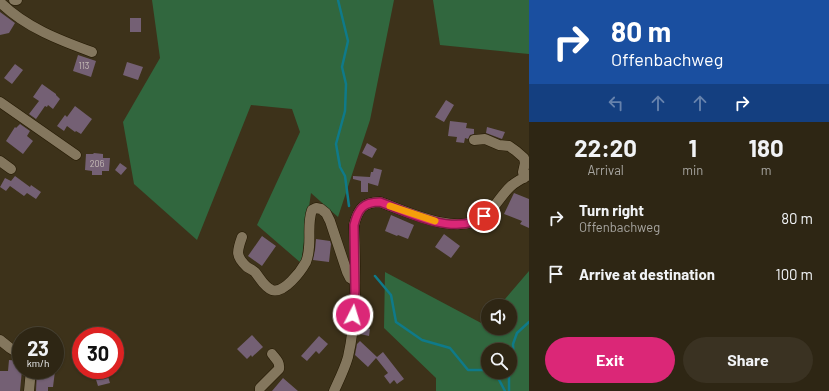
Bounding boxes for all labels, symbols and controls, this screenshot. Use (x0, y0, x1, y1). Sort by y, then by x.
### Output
text: 80 m (611, 14, 671, 48)
icon: right (545, 16, 597, 68)
text: Offenbachweg (611, 48, 723, 70)
house number: 113 (79, 60, 90, 71)
icon: left (605, 92, 627, 114)
icon: ahead (647, 92, 669, 114)
icon: ahead (689, 92, 711, 114)
icon: right (731, 92, 753, 114)
text: 22:20 (574, 133, 637, 162)
text: 1 (689, 133, 697, 162)
text: 180 (749, 133, 784, 162)
house number: 206 (90, 158, 105, 169)
text: Arrival (587, 162, 624, 178)
text: min (682, 162, 703, 178)
text: m (761, 162, 772, 178)
pin (467, 199, 501, 233)
text: Turn right (579, 201, 644, 219)
icon: arrive (473, 205, 495, 227)
icon: right (545, 207, 567, 229)
text: 80 m (781, 209, 813, 227)
text: Offenbachweg (579, 219, 660, 235)
icon: arrive (545, 263, 567, 285)
text: Arrive at destination (579, 265, 715, 283)
text: 100 m (775, 265, 813, 283)
position arrow (332, 294, 374, 336)
map controls (481, 299, 517, 379)
button: sound (481, 299, 517, 335)
speed limit sign: 30 (72, 327, 124, 379)
text: 23 (27, 336, 49, 360)
button: Exit (545, 337, 675, 383)
button: Share (683, 337, 813, 383)
button: search (481, 343, 517, 379)
text: km/h (27, 357, 49, 369)

